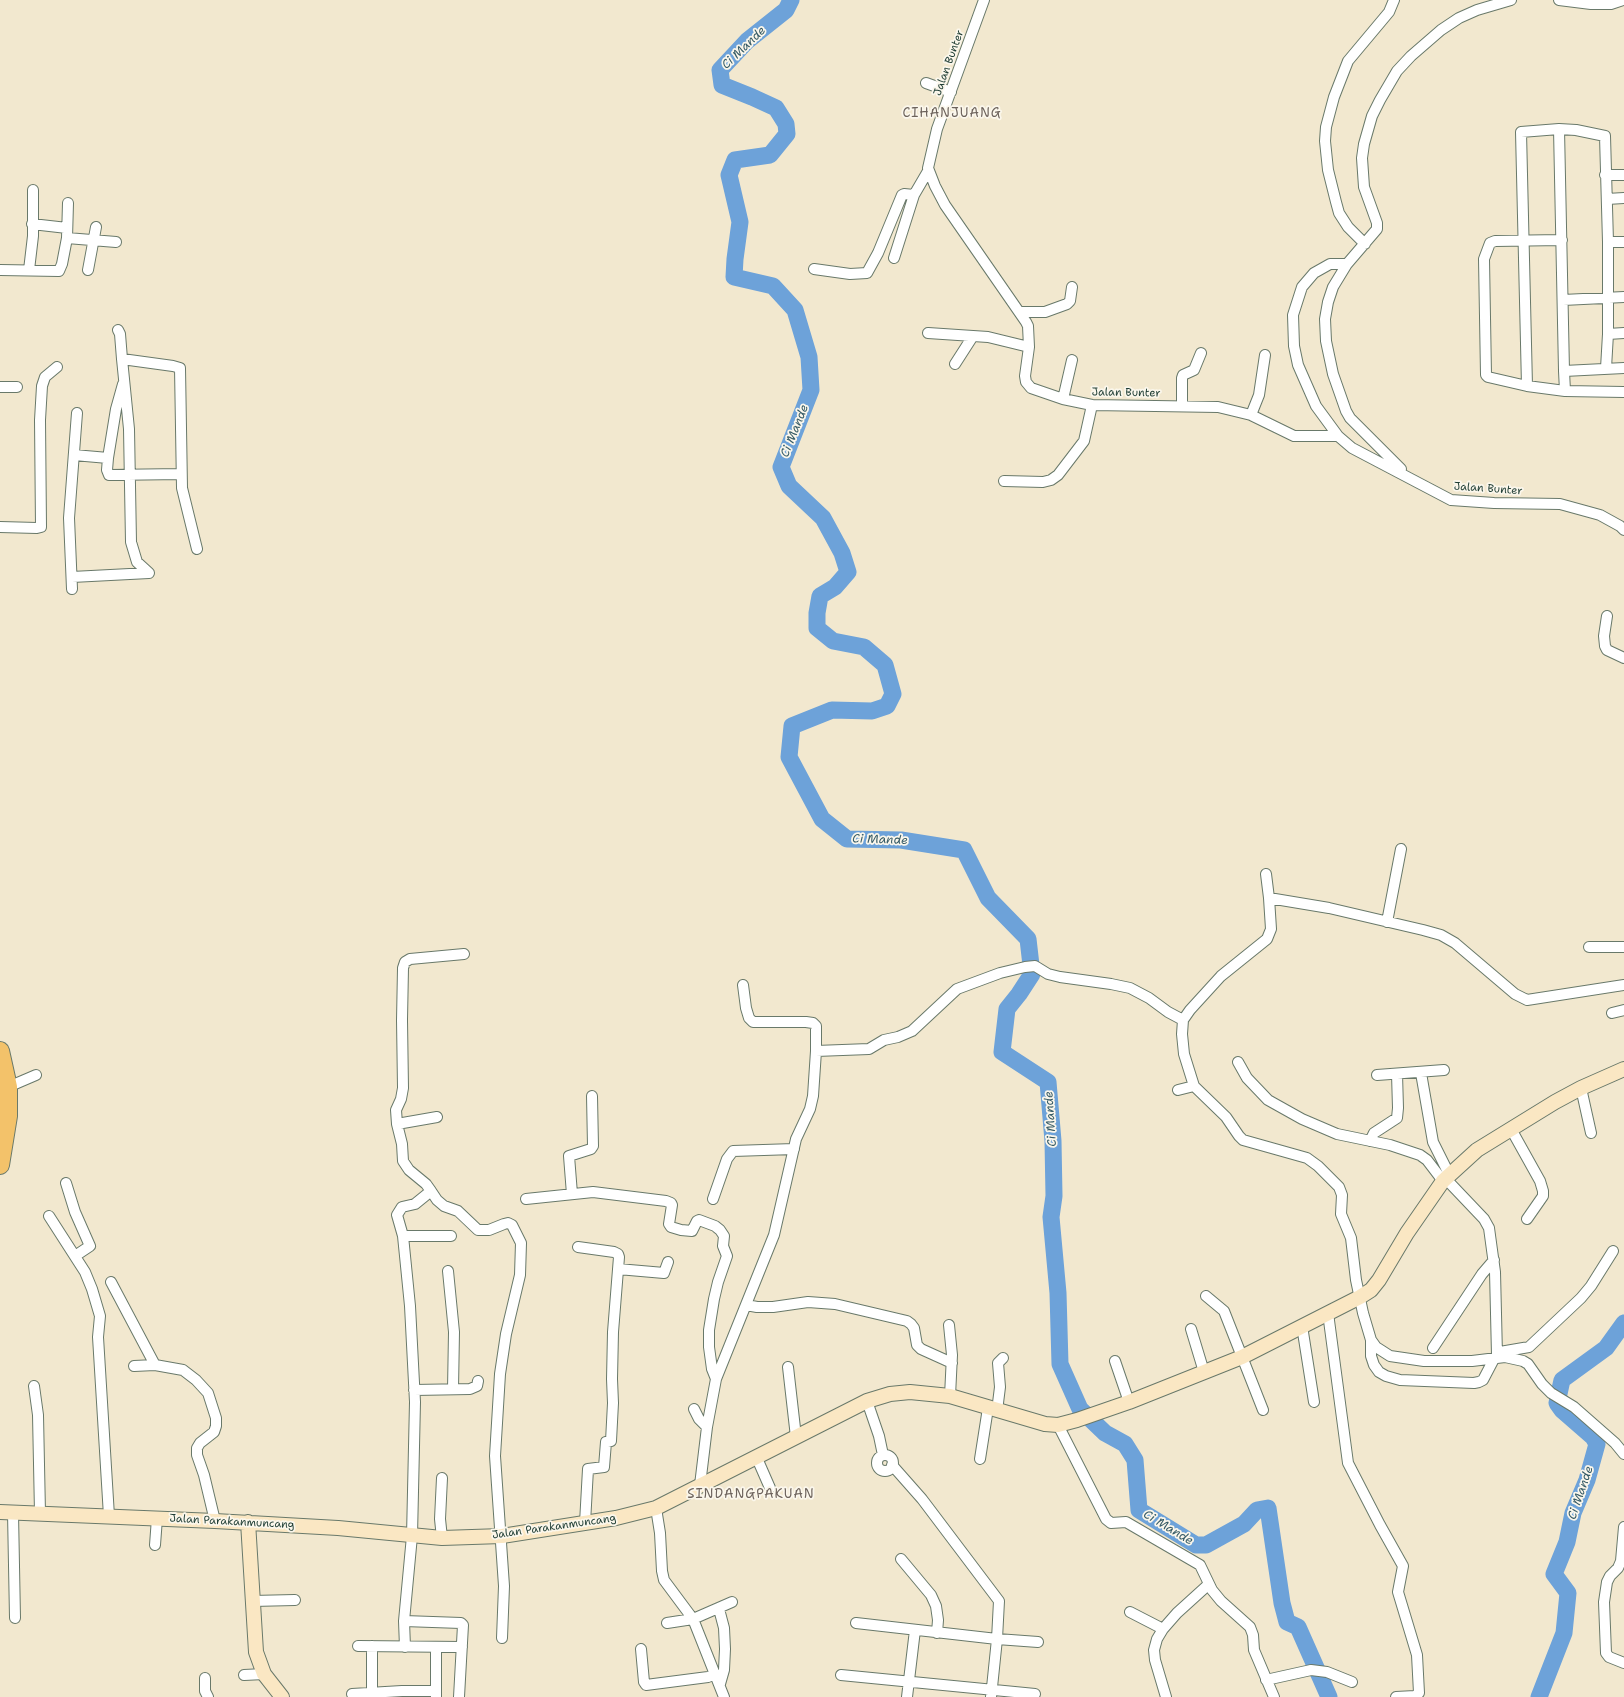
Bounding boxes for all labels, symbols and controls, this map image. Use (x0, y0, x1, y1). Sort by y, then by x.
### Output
water label: Ci Mande (719, 23, 769, 73)
street label: Jalan Bunter (931, 28, 967, 98)
district label: CIHANJUANG (902, 106, 1002, 122)
street label: Jalan Bunter (1091, 386, 1161, 400)
water label: Ci Mande (778, 403, 812, 459)
street label: Jalan Bunter (1453, 480, 1523, 498)
water label: Ci Mande (852, 832, 908, 848)
water label: Ci Mande (1042, 1091, 1060, 1147)
water label: Ci Mande (1565, 1464, 1597, 1522)
district label: SINDANGPAKUAN (687, 1487, 815, 1503)
water label: Ci Mande (1140, 1507, 1196, 1549)
street label: Jalan Parakanmuncang (169, 1512, 295, 1532)
street label: Jalan Parakanmuncang (491, 1512, 617, 1542)

